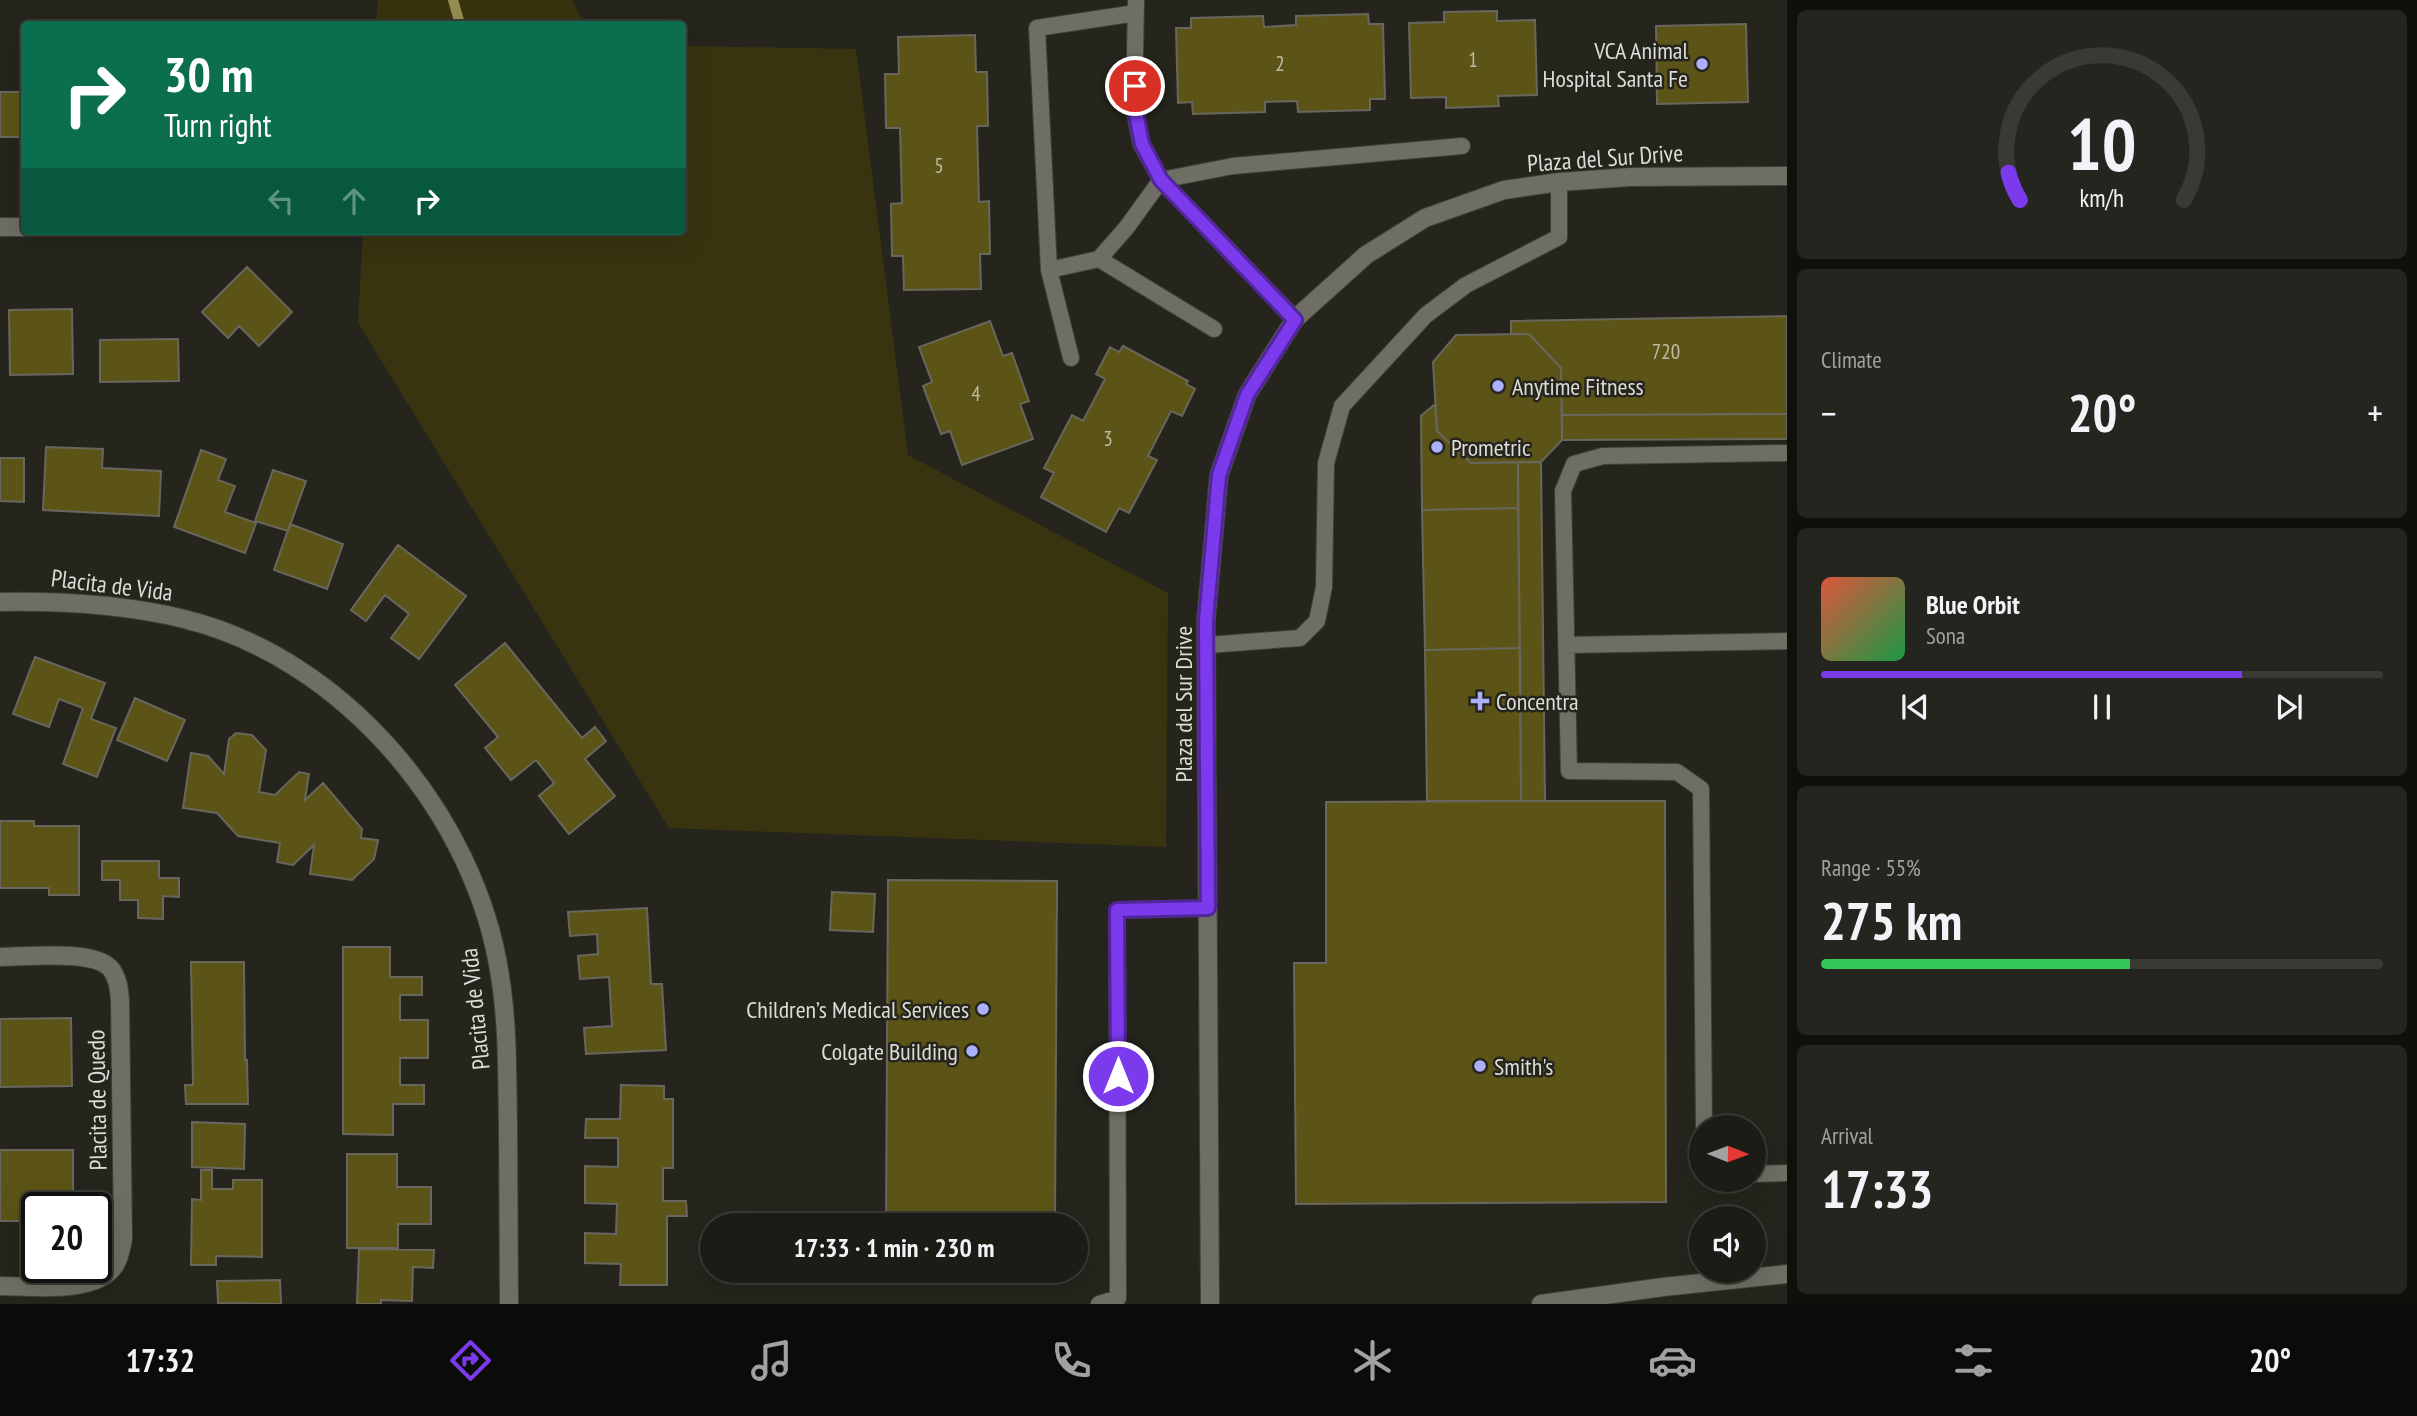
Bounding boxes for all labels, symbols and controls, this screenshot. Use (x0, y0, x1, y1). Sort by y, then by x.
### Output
place label: VCA Animal Hospital Santa Fe (1543, 35, 1688, 94)
text: 30 m (164, 42, 253, 106)
house number: 1 (1468, 46, 1478, 73)
icon: right (49, 49, 140, 140)
house number: 2 (1275, 50, 1285, 77)
pin (1105, 56, 1165, 116)
marker: VCA Animal Hospital Santa Fe (1694, 56, 1710, 72)
icon: arrive (1116, 67, 1154, 105)
text: 10 (2067, 97, 2137, 191)
text: Turn right (164, 104, 272, 146)
street label: Plaza del Sur Drive (1526, 137, 1684, 179)
house number: 5 (934, 152, 944, 179)
icon: left (262, 182, 300, 220)
icon: ahead (335, 182, 373, 220)
icon: right (408, 182, 446, 220)
text: km/h (2080, 182, 2124, 214)
house number: 720 (1652, 338, 1680, 365)
text: Climate (1821, 345, 1882, 374)
place label: Anytime Fitness (1512, 371, 1644, 402)
marker: Anytime Fitness (1490, 378, 1506, 394)
text: 20° (2068, 379, 2136, 446)
house number: 4 (971, 380, 981, 407)
text: − (1821, 388, 1837, 437)
text: + (2367, 388, 2383, 437)
house number: 3 (1103, 425, 1113, 452)
place label: Prometric (1451, 432, 1531, 463)
marker: Prometric (1429, 439, 1445, 455)
street label: Placita de Vida (49, 562, 175, 608)
text: Blue Orbit (1926, 588, 2020, 621)
text: Sona (1926, 621, 1965, 650)
street label: Plaza del Sur Drive (1168, 626, 1199, 782)
place label: Concentra (1496, 686, 1579, 717)
icon: previous (1896, 688, 1934, 726)
icon: pause (2083, 688, 2121, 726)
icon: next (2270, 688, 2308, 726)
marker: Concentra (1470, 691, 1490, 711)
text: Range · 55% (1821, 853, 1921, 882)
text: 275 km (1821, 887, 1962, 954)
street label: Placita de Vida (453, 947, 497, 1071)
place label: Children’s Medical Services (746, 994, 969, 1025)
marker: Children’s Medical Services (975, 1001, 991, 1017)
street label: Placita de Quedo (80, 1029, 114, 1171)
place label: Colgate Building (821, 1036, 958, 1067)
position arrow (1081, 1039, 1155, 1113)
marker: Colgate Building (964, 1043, 980, 1059)
place label: Smith's (1494, 1051, 1553, 1082)
marker: Smith's (1472, 1058, 1488, 1074)
north arrow (1689, 1115, 1766, 1192)
map controls (1689, 1115, 1766, 1283)
text: Arrival (1821, 1121, 1873, 1150)
text: 17:33 (1821, 1155, 1933, 1222)
speed limit sign: 20 (21, 1192, 112, 1283)
button: sound (1689, 1206, 1766, 1283)
text: 17:33 · 1 min · 230 m (794, 1231, 994, 1264)
icon: directions (446, 1336, 495, 1385)
icon: music (747, 1336, 796, 1385)
icon: phone (1047, 1336, 1096, 1385)
icon: climate (1348, 1336, 1397, 1385)
icon: car (1648, 1336, 1697, 1385)
icon: filters (1949, 1336, 1998, 1385)
text: 17:32 (126, 1339, 195, 1381)
text: 20° (2249, 1339, 2291, 1381)

